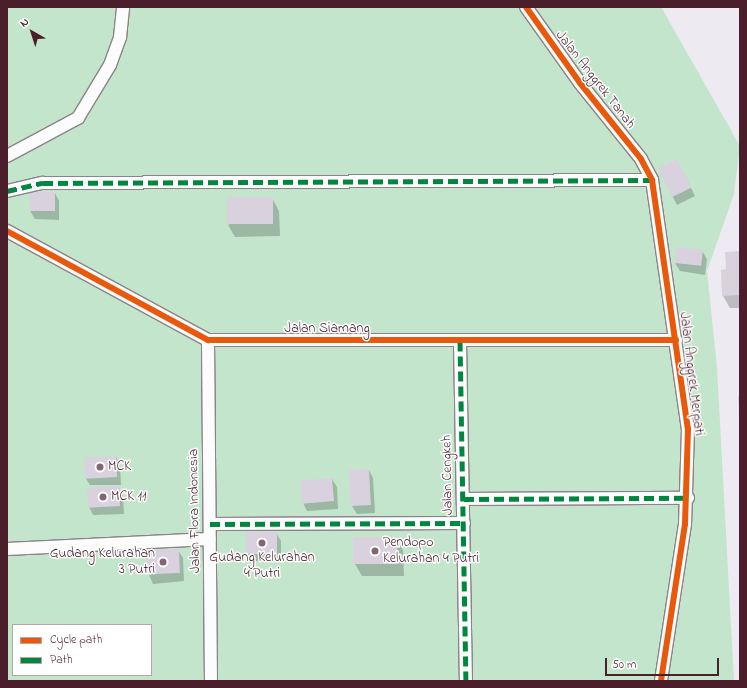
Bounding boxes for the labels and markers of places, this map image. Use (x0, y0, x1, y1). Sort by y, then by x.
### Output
place label: MCK (108, 459, 131, 475)
marker: MCK (95, 462, 105, 472)
place label: MCK 11 (111, 489, 146, 505)
marker: MCK 11 (98, 492, 108, 502)
place label: Pendopo Kelurahan 4 Putri (383, 535, 479, 568)
marker: Gudang Kelurahan 4 Putri (257, 538, 267, 548)
place label: Gudang Kelurahan 3 Putri (50, 546, 155, 578)
marker: Pendopo Kelurahan 4 Putri (370, 546, 380, 556)
place label: Gudang Kelurahan 4 Putri (209, 550, 315, 582)
marker: Gudang Kelurahan 3 Putri (158, 557, 168, 567)

